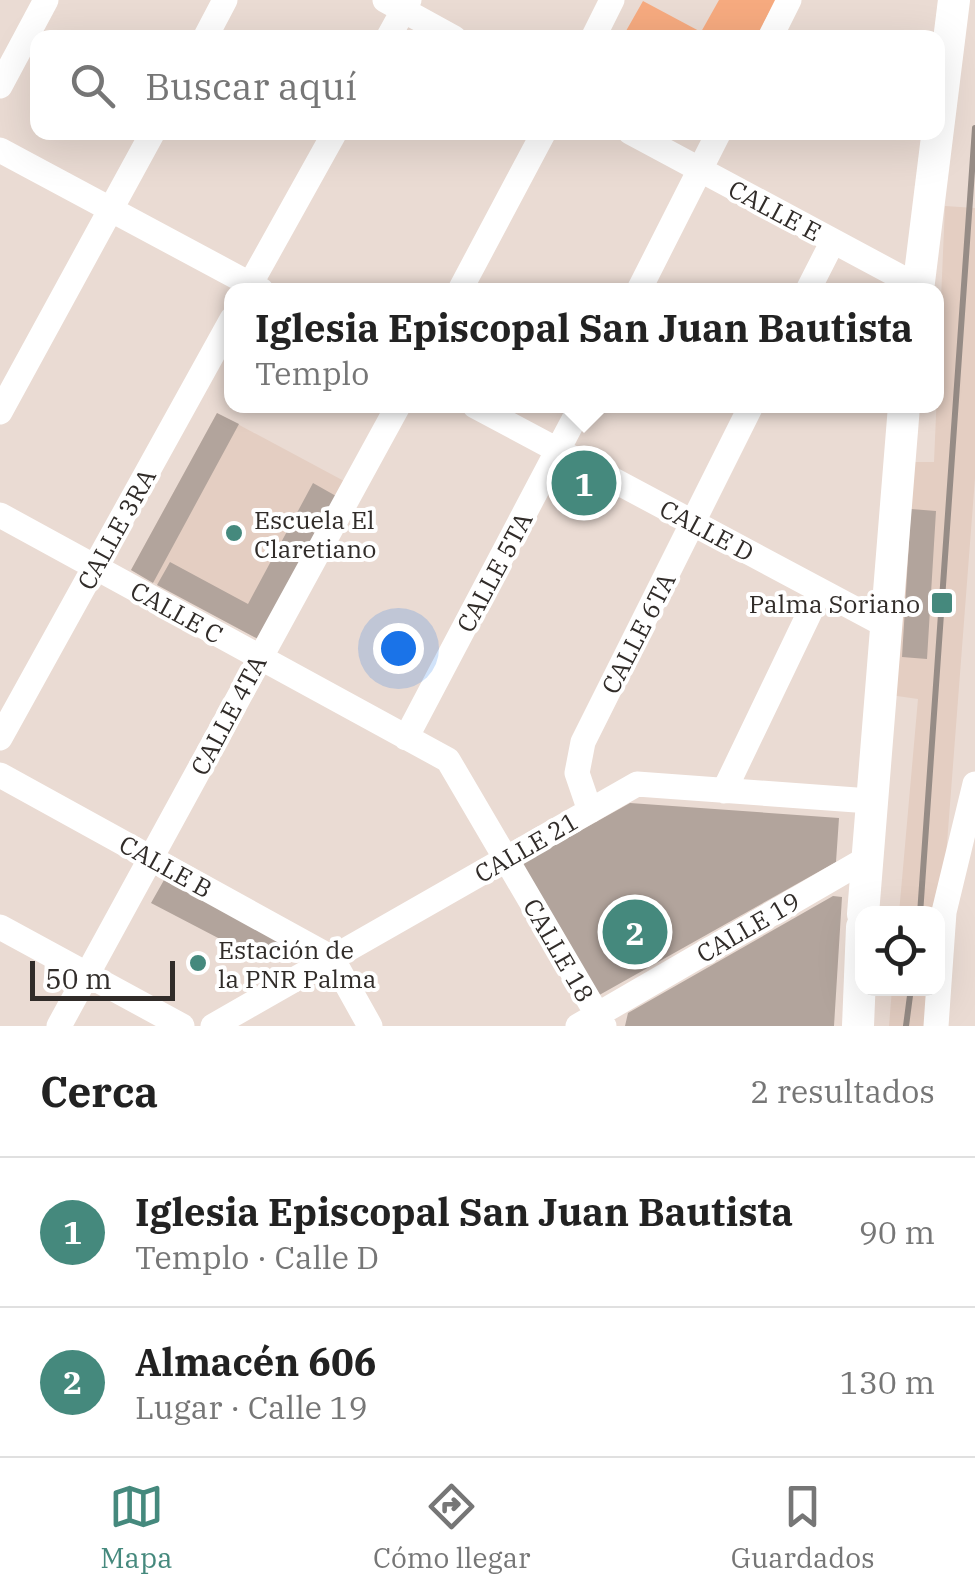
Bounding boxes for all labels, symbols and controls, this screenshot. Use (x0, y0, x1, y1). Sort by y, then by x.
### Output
search box (30, 30, 945, 140)
icon: search (65, 58, 120, 113)
text: Buscar aquí (145, 61, 357, 110)
street label: CALLE E (723, 172, 827, 248)
popup (224, 283, 944, 413)
text: Iglesia Episcopal San Juan Bautista (255, 303, 913, 352)
text: Templo (255, 352, 369, 394)
pin: 1 (552, 446, 616, 520)
street label: CALLE 3RA (69, 463, 163, 595)
street label: CALLE D (654, 491, 760, 569)
place label: Escuela El Claretiano (254, 503, 376, 565)
street label: CALLE 5TA (449, 506, 539, 638)
marker: Escuela El Claretiano (223, 522, 245, 544)
street label: CALLE 6TA (593, 567, 683, 699)
street label: CALLE C (125, 573, 229, 651)
place label: Palma Soriano (749, 587, 920, 620)
marker: Palma Soriano (929, 590, 955, 616)
your location (373, 623, 424, 674)
street label: CALLE 4TA (183, 649, 273, 781)
street label: CALLE 21 (468, 804, 584, 890)
street label: CALLE B (114, 827, 218, 905)
street label: CALLE 19 (690, 884, 806, 970)
street label: CALLE 18 (516, 892, 602, 1008)
pin: 2 (602, 894, 668, 970)
map controls (855, 906, 945, 996)
button: locate (855, 906, 945, 996)
place label: Estación de la PNR Palma (218, 933, 377, 995)
marker: Estación de la PNR Palma (187, 952, 209, 974)
scale bar (30, 956, 175, 1000)
text: 50 m (45, 960, 112, 997)
text: Cerca (40, 1064, 158, 1119)
text: 2 resultados (750, 1070, 935, 1112)
text: Iglesia Episcopal San Juan Bautista (135, 1187, 793, 1236)
text: 1 (63, 1211, 82, 1253)
text: 90 m (859, 1211, 935, 1253)
text: Templo · Calle D (135, 1236, 379, 1278)
text: Almacén 606 (135, 1337, 377, 1386)
text: 2 (63, 1361, 82, 1403)
text: 130 m (839, 1361, 935, 1403)
text: Lugar · Calle 19 (135, 1386, 368, 1428)
tab: Mapa (100, 1479, 173, 1576)
tab: Cómo llegar (373, 1479, 530, 1576)
tab: Guardados (731, 1479, 875, 1576)

